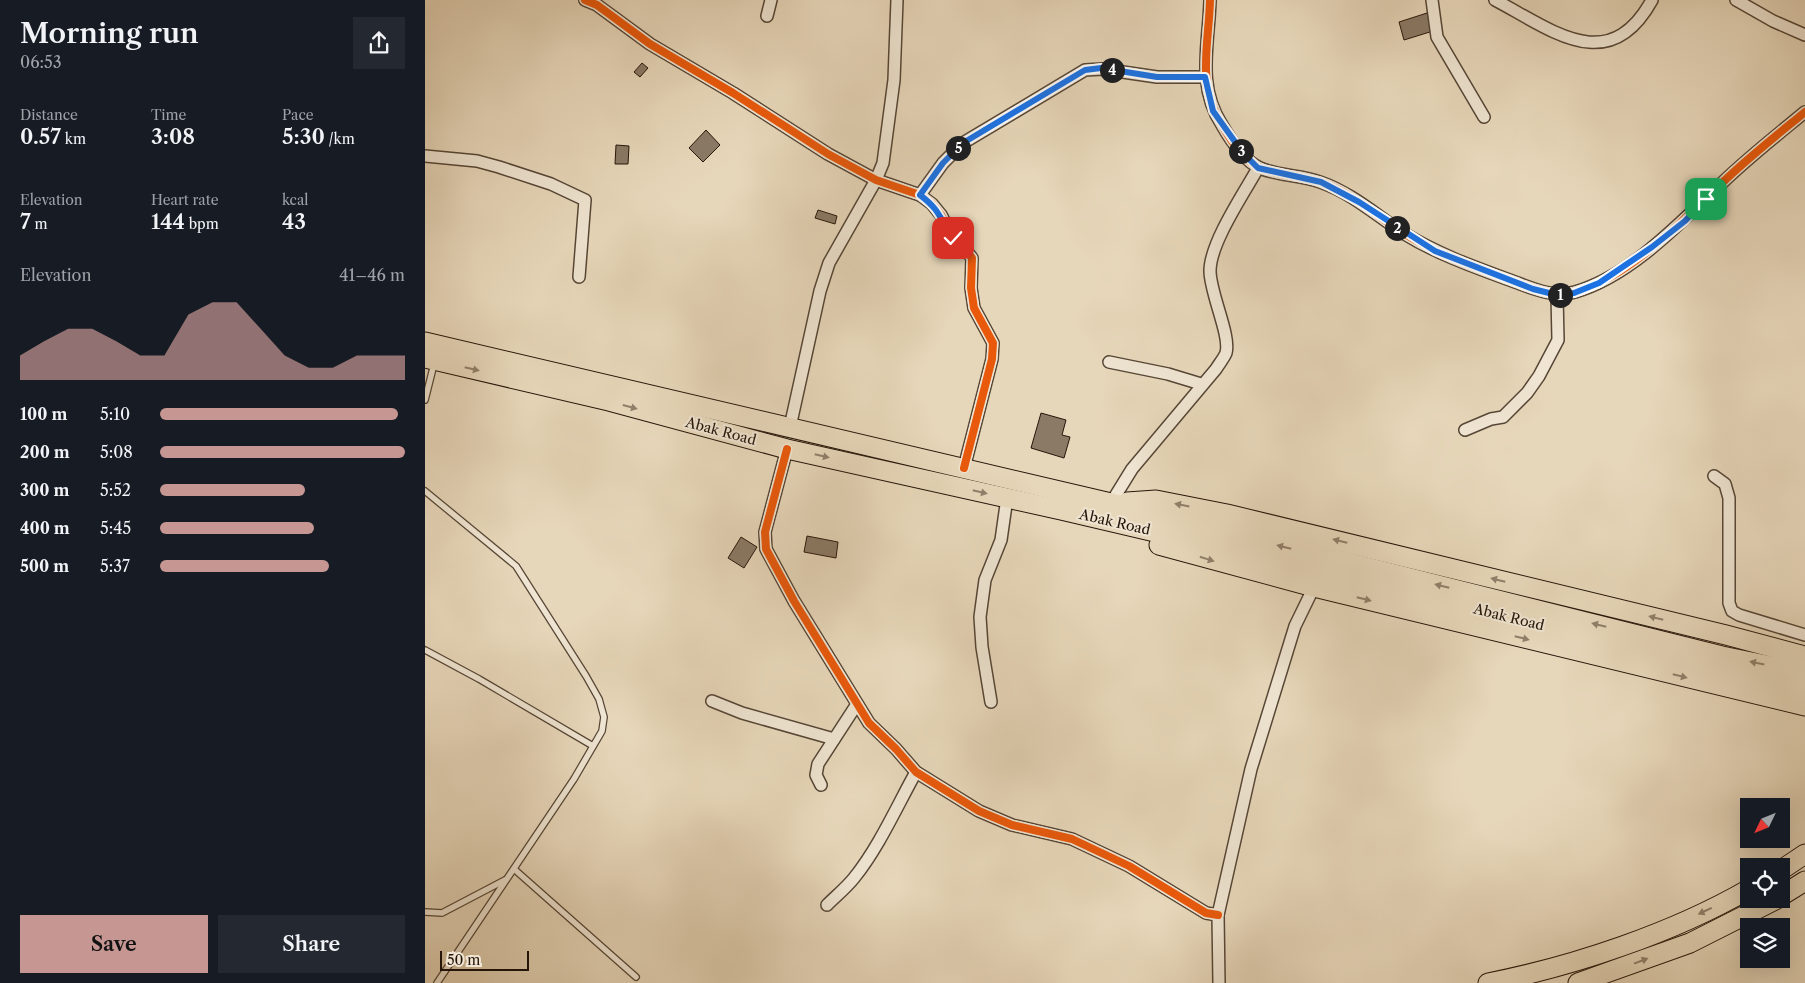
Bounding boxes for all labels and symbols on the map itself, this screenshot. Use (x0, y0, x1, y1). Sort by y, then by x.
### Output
pin: 4 (1099, 58, 1125, 82)
pin: 5 (945, 136, 971, 160)
pin: 3 (1229, 138, 1253, 164)
pin (1685, 178, 1727, 220)
pin: 2 (1385, 216, 1409, 240)
pin (932, 217, 974, 259)
pin: 1 (1547, 282, 1573, 308)
one-way arrow (465, 365, 480, 373)
one-way arrow (623, 403, 638, 411)
street label: Abak Road (683, 413, 759, 449)
one-way arrow (814, 453, 830, 461)
one-way arrow (973, 488, 988, 496)
one-way arrow (1174, 501, 1190, 509)
street label: Abak Road (1077, 505, 1153, 539)
one-way arrow (1333, 537, 1348, 545)
one-way arrow (1277, 542, 1292, 550)
one-way arrow (1200, 555, 1215, 563)
one-way arrow (1491, 576, 1506, 584)
one-way arrow (1434, 582, 1449, 590)
one-way arrow (1357, 595, 1372, 603)
street label: Abak Road (1471, 599, 1547, 635)
one-way arrow (1649, 614, 1664, 622)
one-way arrow (1592, 621, 1607, 629)
one-way arrow (1515, 634, 1530, 642)
one-way arrow (1750, 659, 1765, 667)
one-way arrow (1673, 672, 1688, 680)
north arrow (1740, 798, 1790, 848)
one-way arrow (1698, 907, 1712, 915)
scale bar (440, 948, 529, 971)
one-way arrow (1634, 957, 1648, 965)

